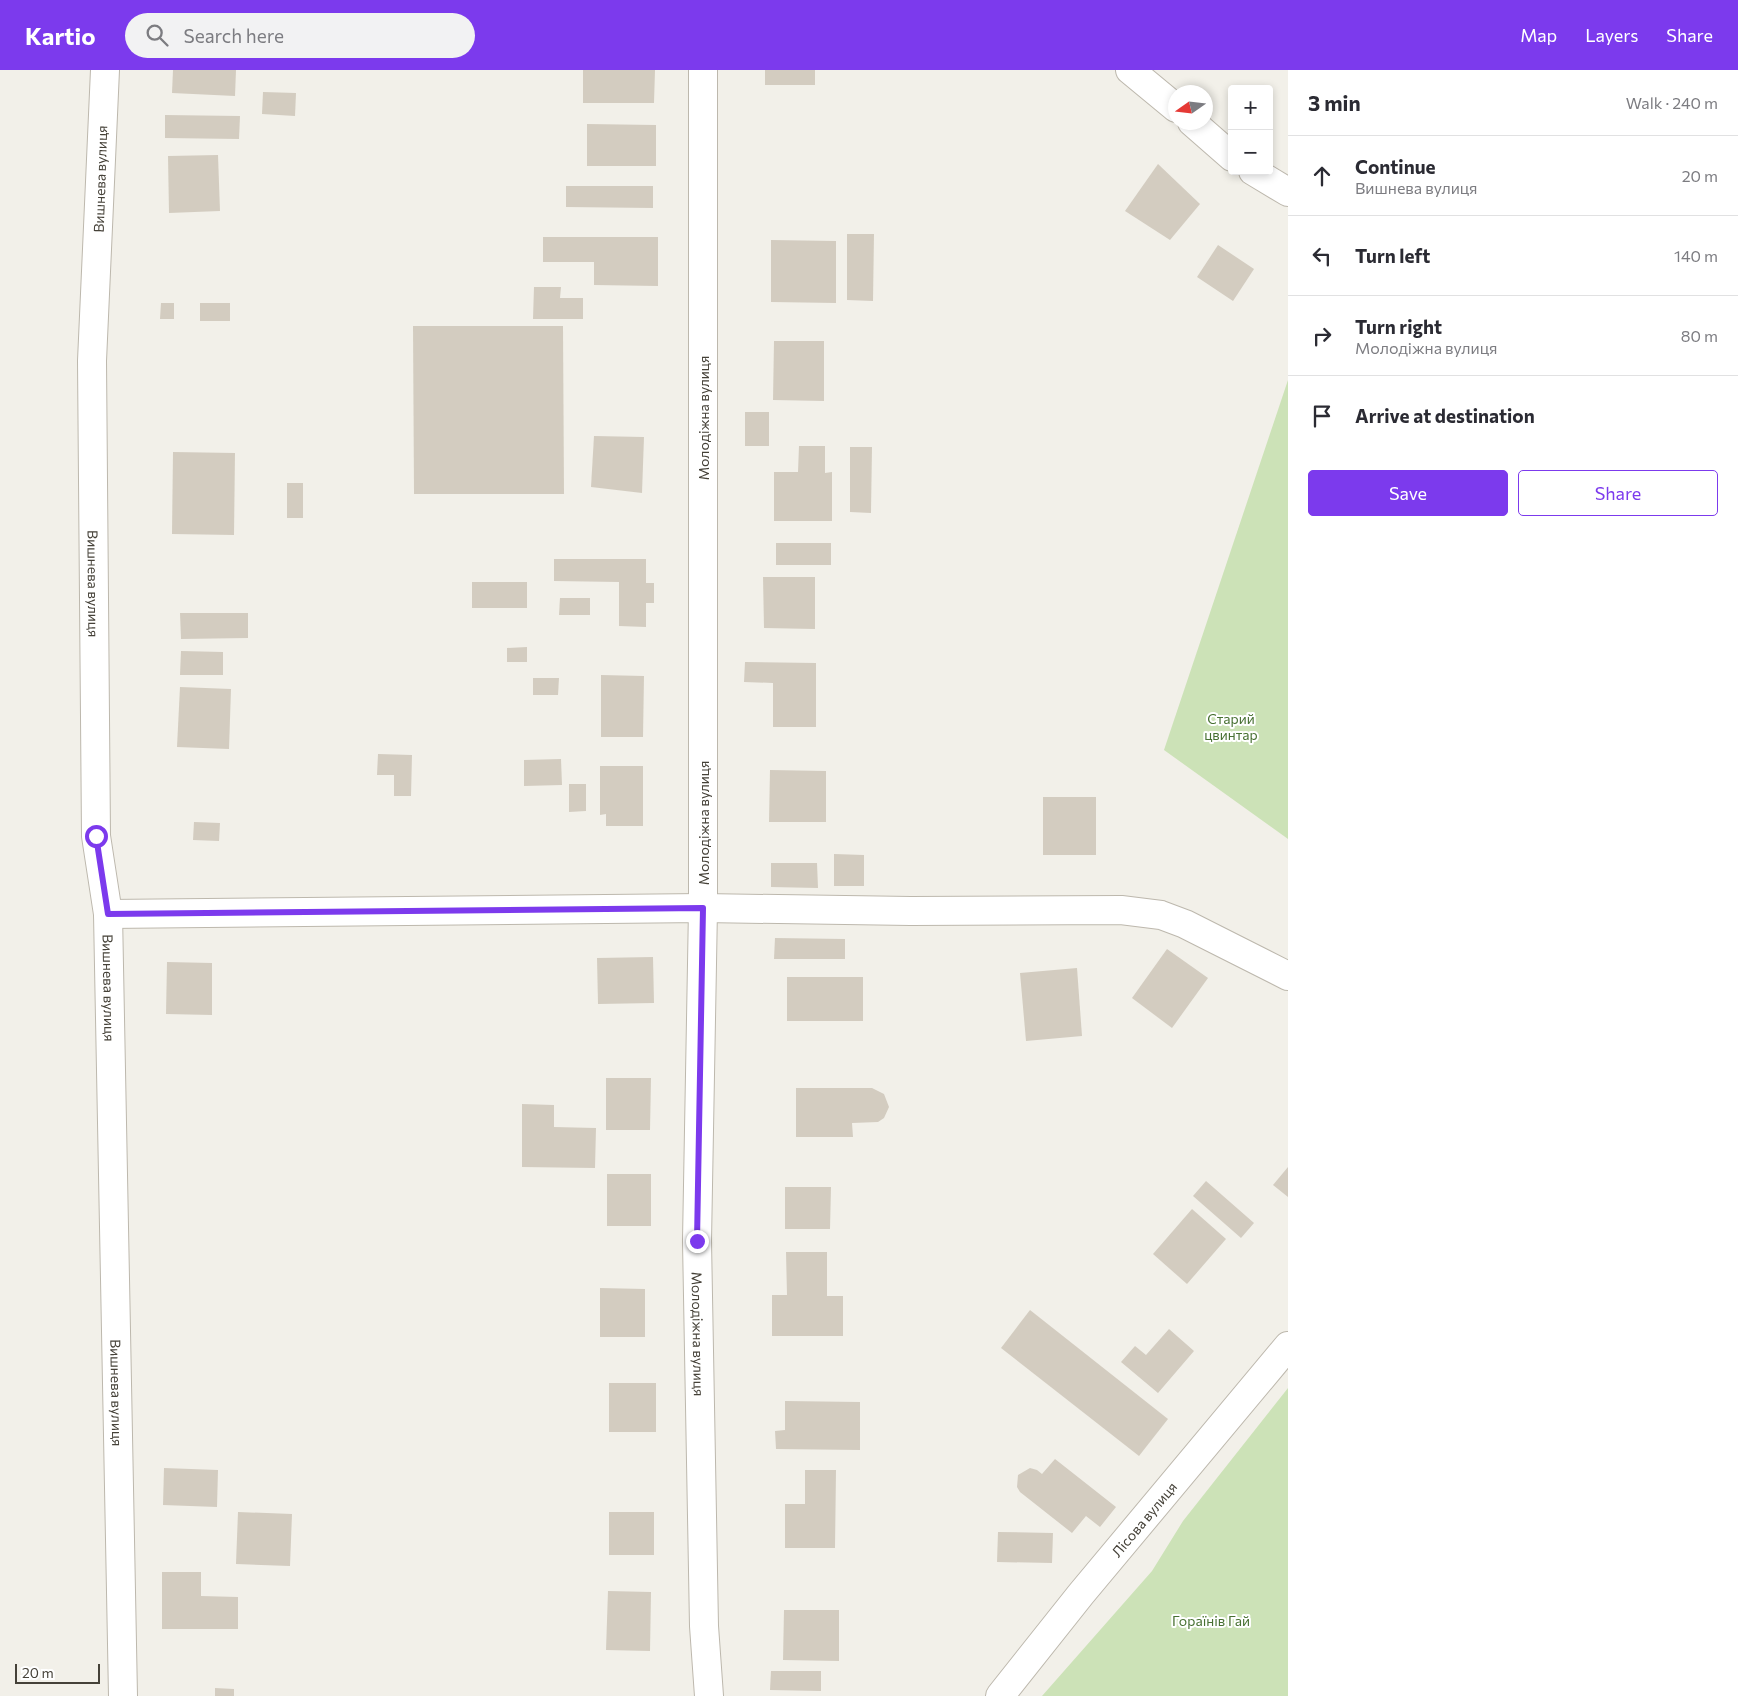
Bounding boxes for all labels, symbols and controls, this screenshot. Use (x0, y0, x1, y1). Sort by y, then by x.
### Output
search box (125, 13, 475, 58)
text: Kartio (25, 21, 95, 50)
icon: search (143, 21, 171, 49)
text: Search here (183, 24, 284, 47)
text: Map (1520, 24, 1557, 46)
text: Layers (1585, 24, 1638, 46)
text: Share (1666, 24, 1713, 46)
north arrow (1168, 85, 1213, 130)
map controls (1228, 85, 1273, 175)
button: + (1228, 85, 1273, 130)
text: 3 min (1308, 90, 1361, 115)
text: Walk · 240 m (1626, 93, 1718, 112)
street label: Вишнева вулиця (90, 125, 110, 233)
button: − (1228, 130, 1273, 175)
text: Continue (1355, 155, 1435, 178)
icon: ahead (1308, 162, 1336, 190)
text: 20 m (1682, 166, 1718, 185)
text: Вишнева вулиця (1355, 178, 1478, 197)
icon: left (1308, 242, 1336, 270)
text: Turn left (1355, 244, 1430, 267)
text: 140 m (1674, 246, 1718, 265)
text: Turn right (1355, 315, 1442, 338)
icon: right (1308, 322, 1336, 350)
text: 80 m (1681, 326, 1718, 345)
text: Молодіжна вулиця (1355, 338, 1497, 357)
street label: Молодіжна вулиця (695, 356, 712, 480)
icon: arrive (1308, 402, 1336, 430)
text: Arrive at destination (1355, 404, 1535, 427)
button: Save (1308, 470, 1508, 516)
button: Share (1518, 470, 1718, 516)
street label: Вишнева вулиця (85, 530, 103, 637)
park label: Старий цвинтар (1204, 710, 1258, 743)
street label: Молодіжна вулиця (695, 761, 712, 885)
route start (85, 825, 108, 848)
street label: Вишнева вулиця (100, 934, 119, 1042)
route end (686, 1230, 709, 1253)
street label: Молодіжна вулиця (689, 1271, 708, 1396)
street label: Вишнева вулиця (108, 1339, 127, 1446)
street label: Лісова вулиця (1107, 1478, 1180, 1560)
park label: Гораїнів Гай (1172, 1612, 1250, 1629)
scale bar (15, 1661, 100, 1684)
text: 20 m (22, 1664, 54, 1681)

